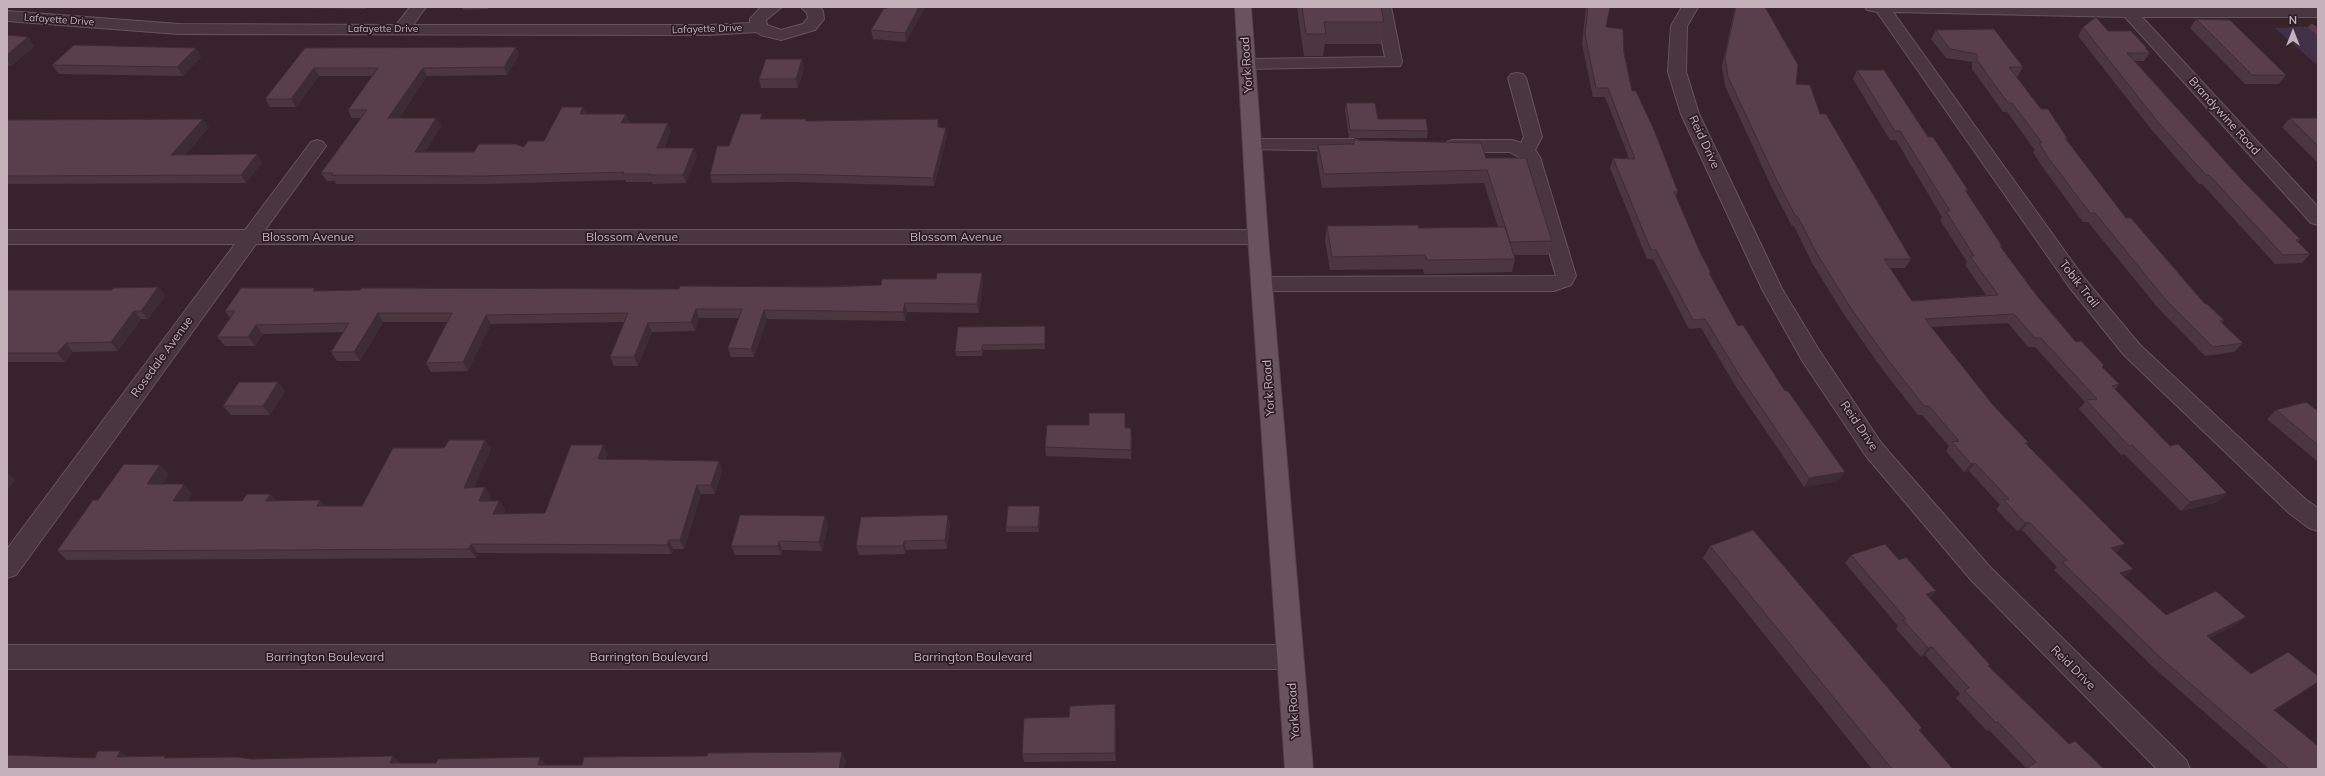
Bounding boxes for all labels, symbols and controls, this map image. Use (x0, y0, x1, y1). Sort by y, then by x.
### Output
street label: Lafayette Drive (23, 12, 95, 28)
north arrow (2273, 12, 2313, 52)
text: N (2289, 13, 2297, 27)
street label: Lafayette Drive (672, 22, 742, 36)
street label: Lafayette Drive (348, 23, 418, 35)
street label: York Road (1238, 36, 1256, 94)
street label: Brandywine Road (2185, 74, 2263, 158)
street label: Reid Drive (1685, 113, 1723, 171)
street label: Blossom Avenue (262, 230, 354, 244)
street label: Blossom Avenue (586, 230, 678, 244)
street label: Blossom Avenue (910, 230, 1002, 244)
street label: Tobik Trail (2056, 257, 2102, 311)
street label: Rosedale Avenue (128, 314, 196, 400)
street label: York Road (1260, 359, 1278, 417)
street label: Reid Drive (1837, 398, 1881, 454)
street label: Reid Drive (2048, 643, 2098, 693)
street label: Barrington Boulevard (266, 650, 384, 664)
street label: Barrington Boulevard (590, 650, 708, 664)
street label: Barrington Boulevard (914, 650, 1032, 664)
street label: York Road (1285, 682, 1303, 740)

